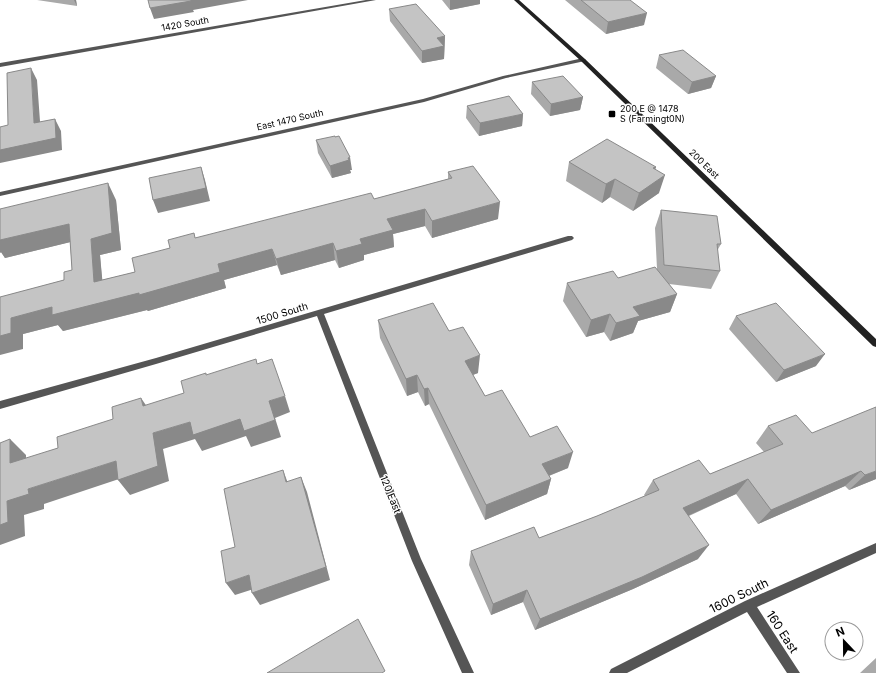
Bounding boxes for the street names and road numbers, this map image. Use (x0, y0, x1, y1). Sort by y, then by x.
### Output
street label: 1420 South (160, 14, 209, 33)
street label: East 1470 South (255, 106, 324, 133)
street label: 200 East (687, 147, 722, 181)
street label: 1500 South (255, 299, 309, 326)
street label: 120 East (378, 473, 404, 515)
street label: 1600 South (707, 575, 771, 616)
street label: 160 East (763, 608, 802, 656)

